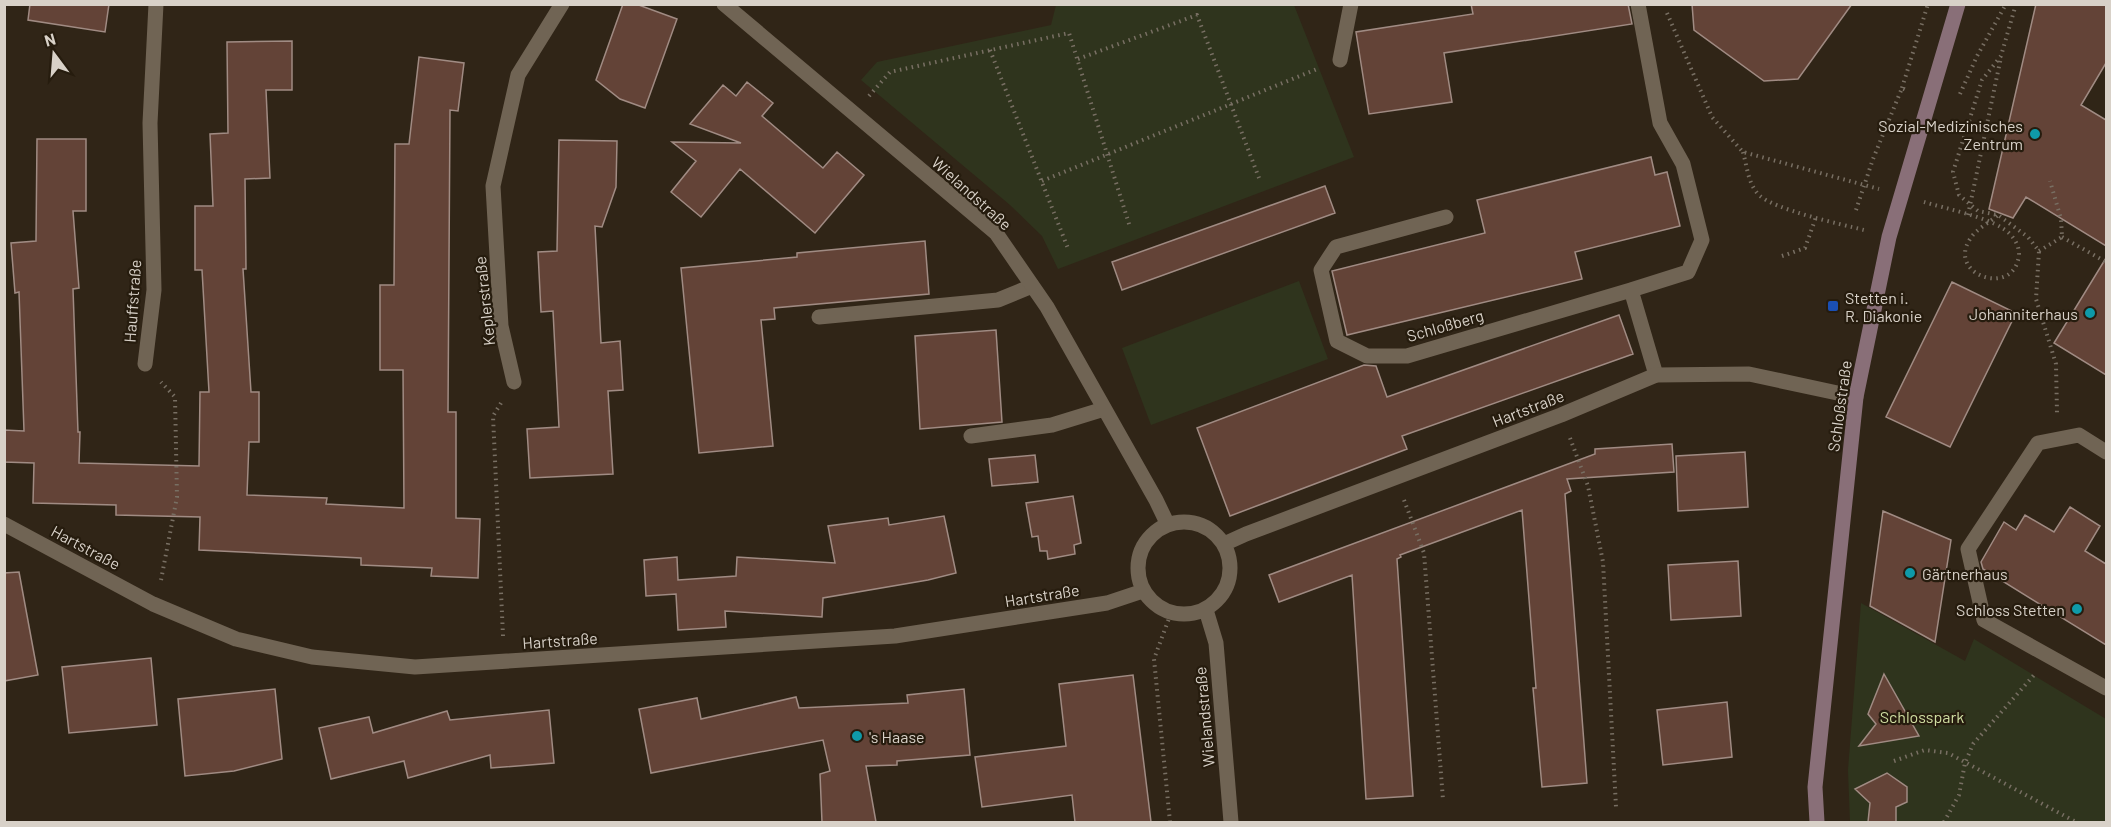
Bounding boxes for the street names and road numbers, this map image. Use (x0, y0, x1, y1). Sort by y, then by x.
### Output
street label: Wielandstraße (928, 152, 1016, 234)
street label: Keplerstraße (470, 255, 498, 347)
street label: Hauffstraße (120, 259, 144, 343)
street label: Schloßberg (1404, 305, 1486, 345)
street label: Schloßstraße (1823, 359, 1855, 453)
street label: Hartstraße (1489, 386, 1567, 430)
street label: Hartstraße (48, 521, 124, 573)
street label: Hartstraße (1003, 580, 1081, 610)
street label: Hartstraße (522, 628, 598, 652)
street label: Wielandstraße (1190, 666, 1218, 768)

